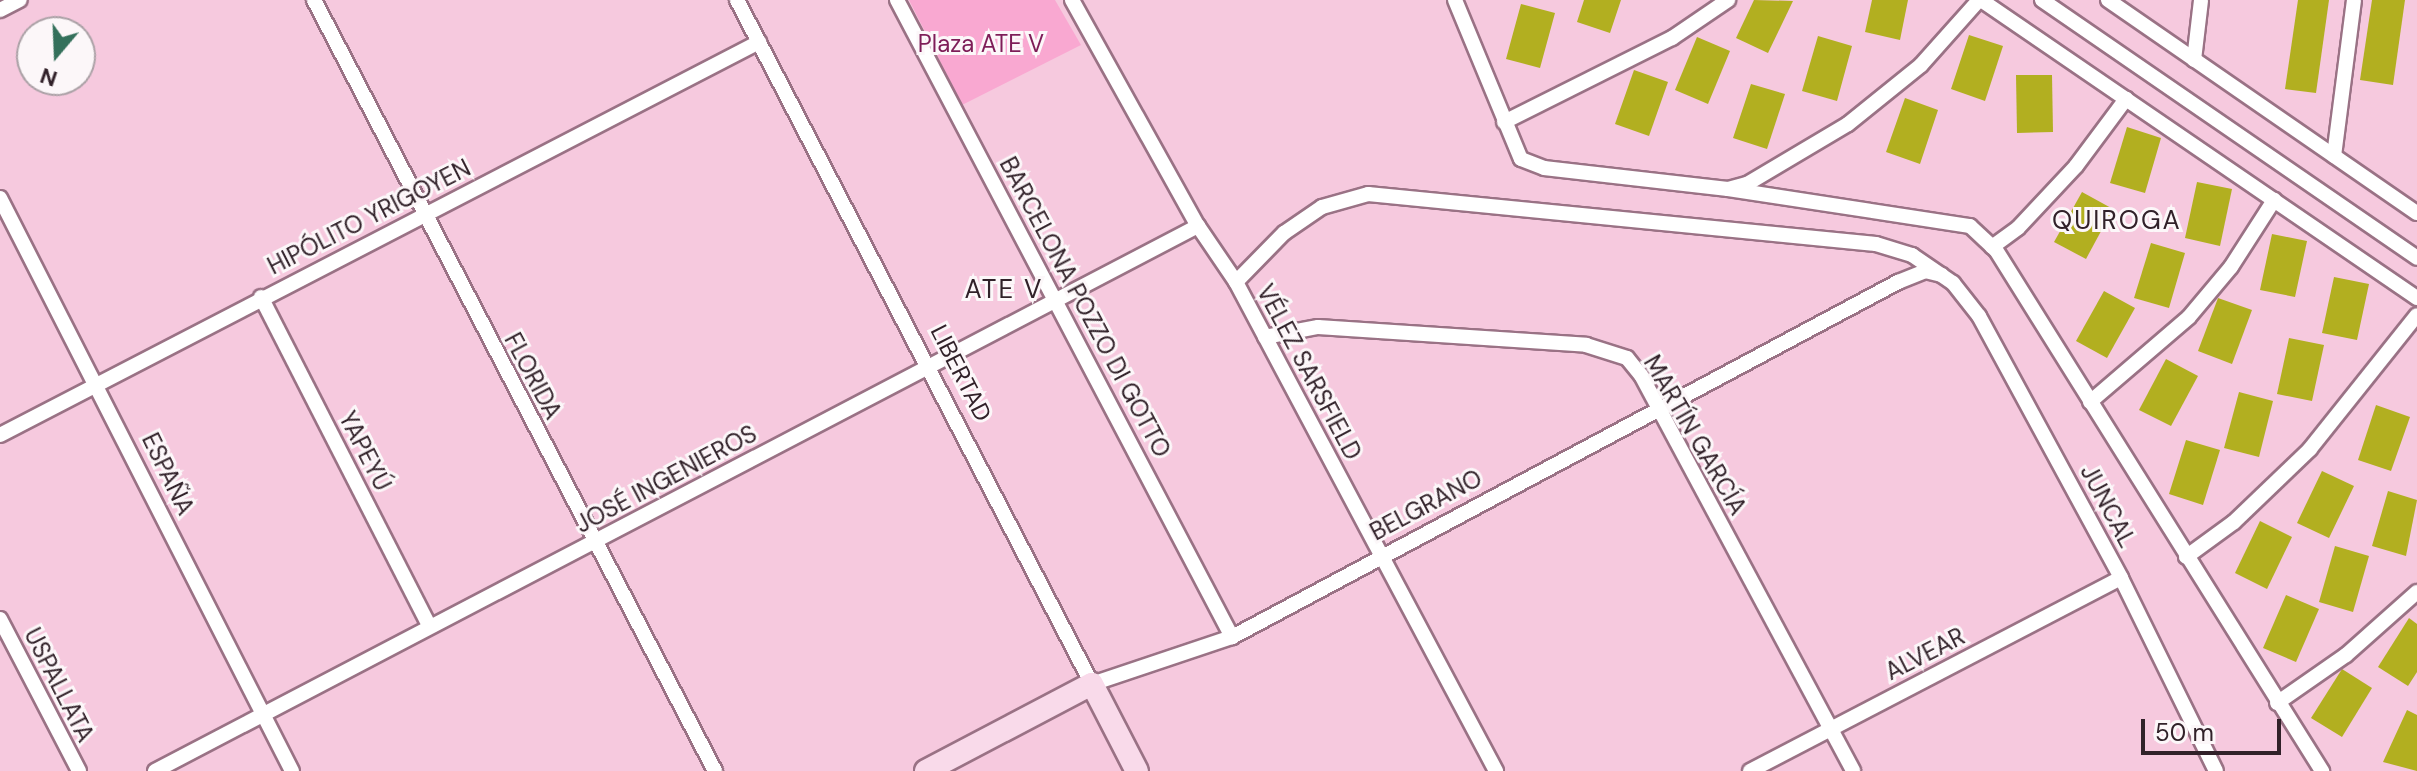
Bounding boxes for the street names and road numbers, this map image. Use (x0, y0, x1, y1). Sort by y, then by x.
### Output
street label: BARCELONA POZZO DI GOTTO (993, 152, 1177, 462)
street label: HIPÓLITO YRIGOYEN (263, 153, 475, 281)
street label: VÉLEZ SARSFIELD (1251, 279, 1367, 465)
street label: LIBERTAD (924, 320, 998, 426)
street label: FLORIDA (498, 328, 568, 424)
street label: MARTÍN GARCÍA (1638, 350, 1752, 520)
street label: YAPEYÚ (333, 406, 397, 496)
street label: JOSÉ INGENIEROS (571, 419, 761, 539)
street label: ESPAÑA (136, 428, 200, 520)
street label: JUNCAL (2074, 460, 2142, 552)
street label: BELGRANO (1365, 463, 1487, 547)
street label: ALVEAR (1880, 622, 1970, 686)
street label: USPALLATA (18, 623, 100, 747)

